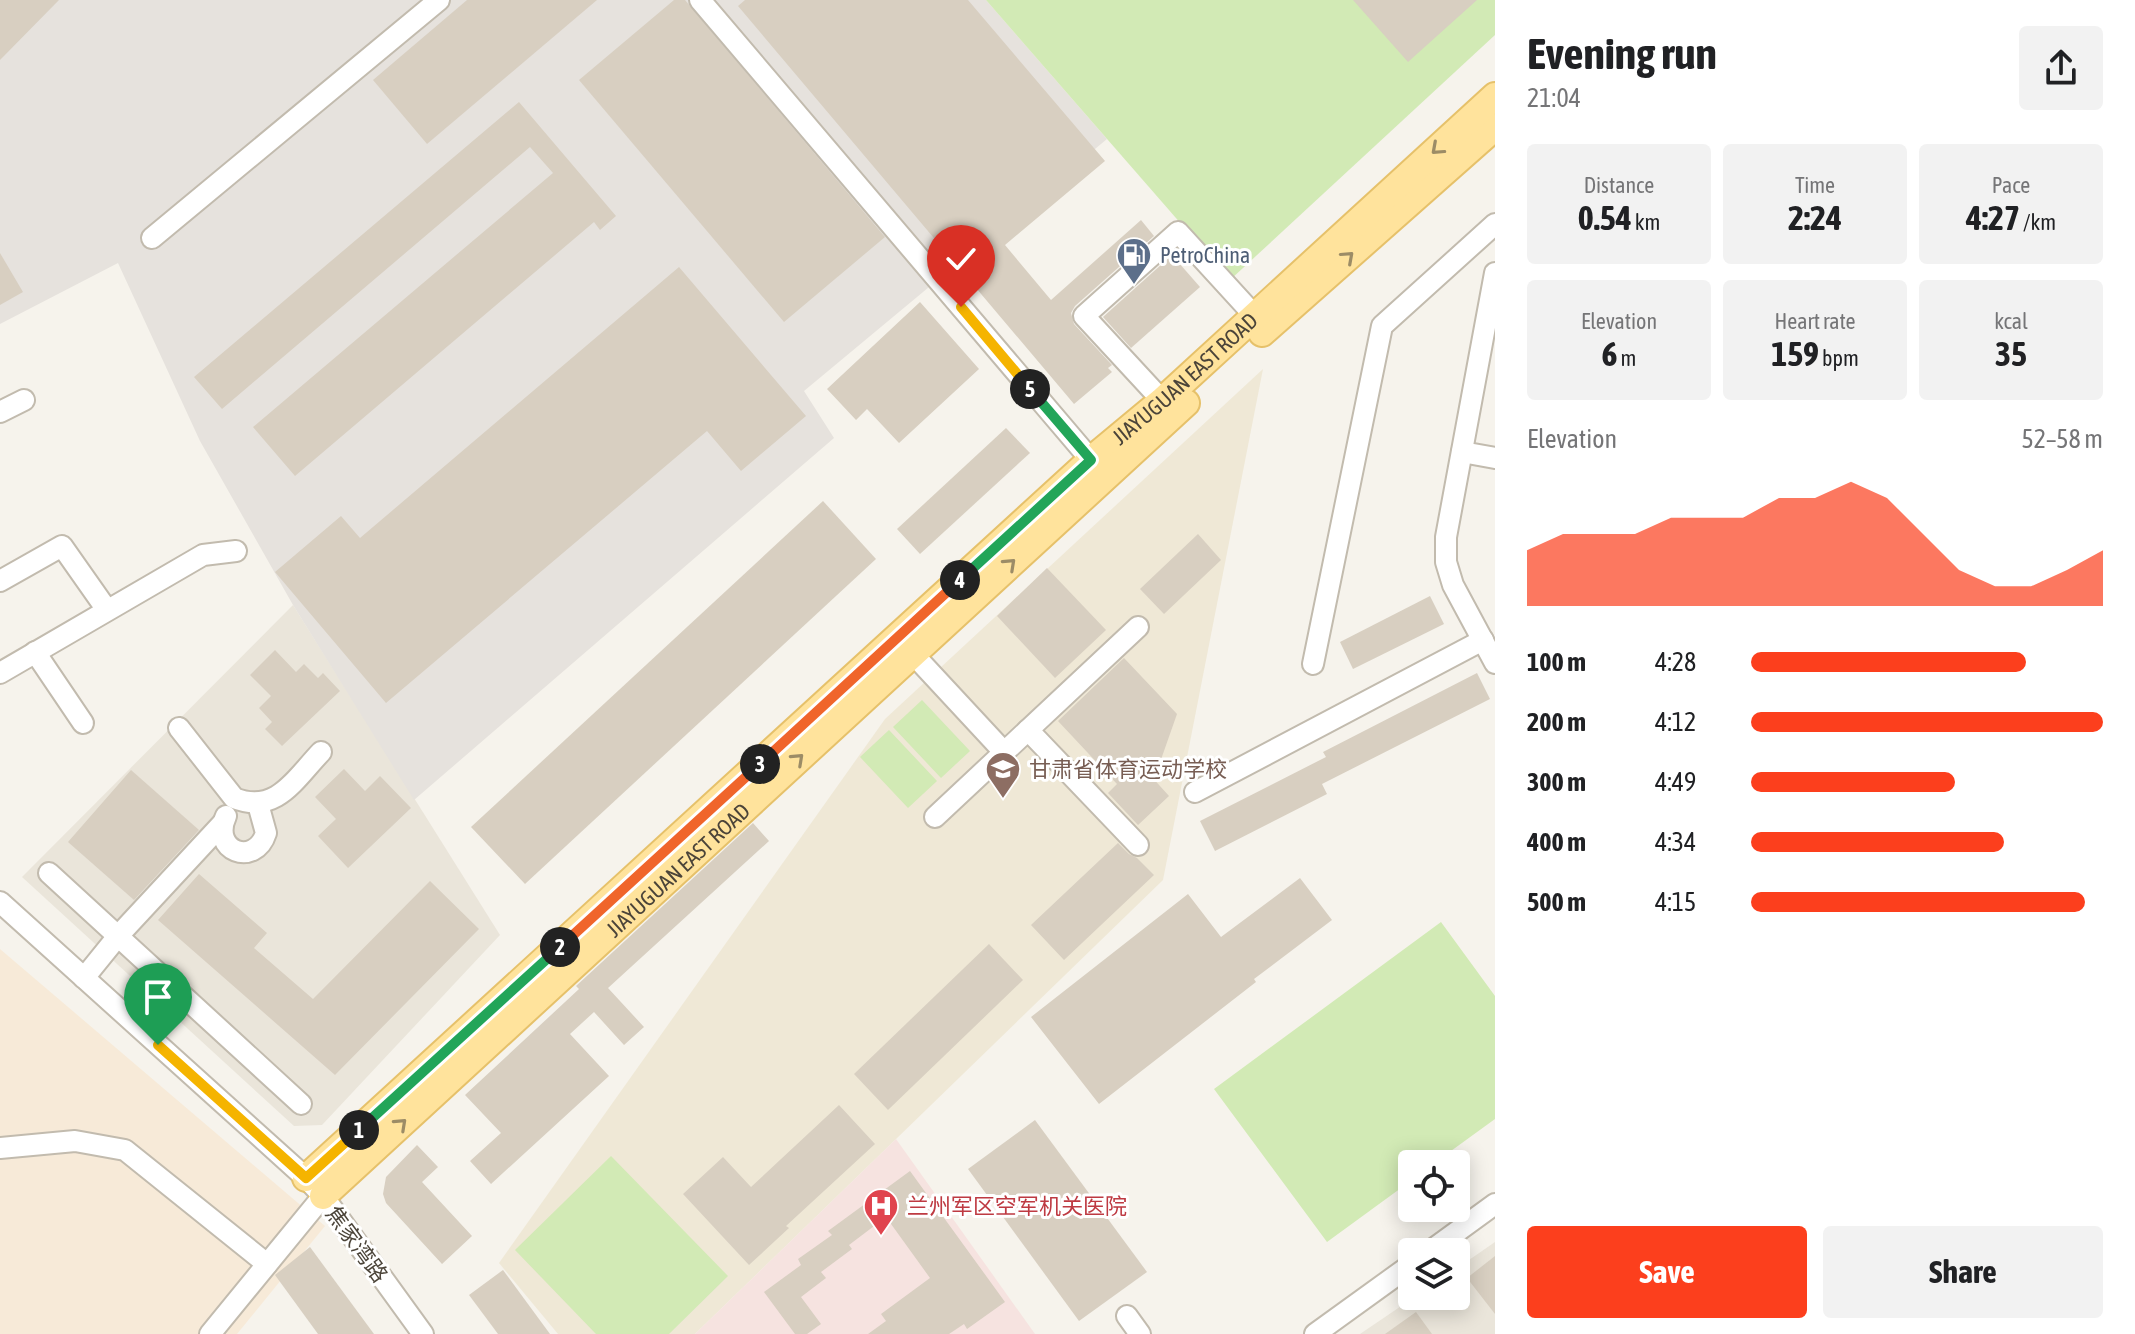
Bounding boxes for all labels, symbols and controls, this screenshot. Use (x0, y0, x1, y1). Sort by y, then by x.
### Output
button: share (2019, 26, 2103, 110)
text: Evening run (1527, 28, 1717, 78)
text: 21:04 (1527, 83, 1581, 113)
one-way arrow (1432, 140, 1447, 154)
text: Distance (1584, 172, 1654, 198)
text: Time (1795, 172, 1835, 198)
text: Pace (1992, 172, 2030, 198)
text: 0.54 (1578, 198, 1632, 237)
text: 2:24 (1788, 198, 1842, 237)
text: 4:27 (1966, 198, 2020, 237)
text: km (1632, 209, 1660, 235)
text: /km (2020, 209, 2056, 235)
pin (927, 225, 995, 307)
fuel station icon: PetroChina (1115, 236, 1153, 286)
icon: check (939, 237, 983, 281)
place label: PetroChina (1160, 242, 1250, 268)
one-way arrow (1338, 253, 1353, 267)
street label: JIAYUGUAN EAST ROAD (1107, 307, 1263, 450)
text: Elevation (1581, 308, 1657, 334)
text: Heart rate (1774, 308, 1856, 334)
text: kcal (1994, 308, 2028, 334)
text: 6 (1602, 334, 1618, 373)
text: 159 (1771, 334, 1819, 373)
text: 35 (1995, 334, 2027, 373)
text: m (1618, 345, 1636, 371)
text: bpm (1819, 345, 1859, 371)
pin: 5 (1010, 369, 1050, 409)
text: 5 (1025, 376, 1035, 402)
text: Elevation (1527, 424, 1617, 454)
text: 52–58 m (2021, 424, 2103, 454)
one-way arrow (1001, 559, 1016, 574)
pin: 4 (940, 560, 980, 600)
text: 4 (955, 567, 965, 593)
text: 100 m (1527, 647, 1586, 677)
text: 4:28 (1655, 647, 1696, 677)
text: 200 m (1527, 707, 1586, 737)
text: 4:12 (1655, 707, 1696, 737)
pin: 3 (740, 744, 780, 784)
school or university icon: 甘肃省体育运动学校 (984, 750, 1022, 800)
text: 3 (755, 751, 765, 777)
one-way arrow (789, 754, 804, 768)
place label: 甘肃省体育运动学校 (1029, 756, 1227, 782)
text: 300 m (1527, 767, 1586, 797)
text: 4:49 (1655, 767, 1696, 797)
street label: JIAYUGUAN EAST ROAD (601, 798, 755, 942)
text: 400 m (1527, 827, 1586, 857)
text: 4:34 (1655, 827, 1696, 857)
text: 500 m (1527, 887, 1586, 917)
text: 4:15 (1655, 887, 1696, 917)
pin: 2 (540, 927, 580, 967)
text: 2 (555, 934, 565, 960)
pin (124, 963, 192, 1045)
icon: arrive (136, 975, 180, 1019)
pin: 1 (339, 1110, 379, 1150)
text: 1 (354, 1117, 364, 1143)
one-way arrow (392, 1119, 406, 1134)
map controls (1398, 1150, 1470, 1310)
button: locate (1398, 1150, 1470, 1222)
hospital icon: 兰州军区空军机关医院 (862, 1187, 900, 1237)
place label: 兰州军区空军机关医院 (907, 1193, 1127, 1219)
street label: 焦家湾路 (321, 1201, 393, 1287)
button: Save (1527, 1226, 1807, 1318)
button: Share (1823, 1226, 2103, 1318)
button: layers (1398, 1238, 1470, 1310)

